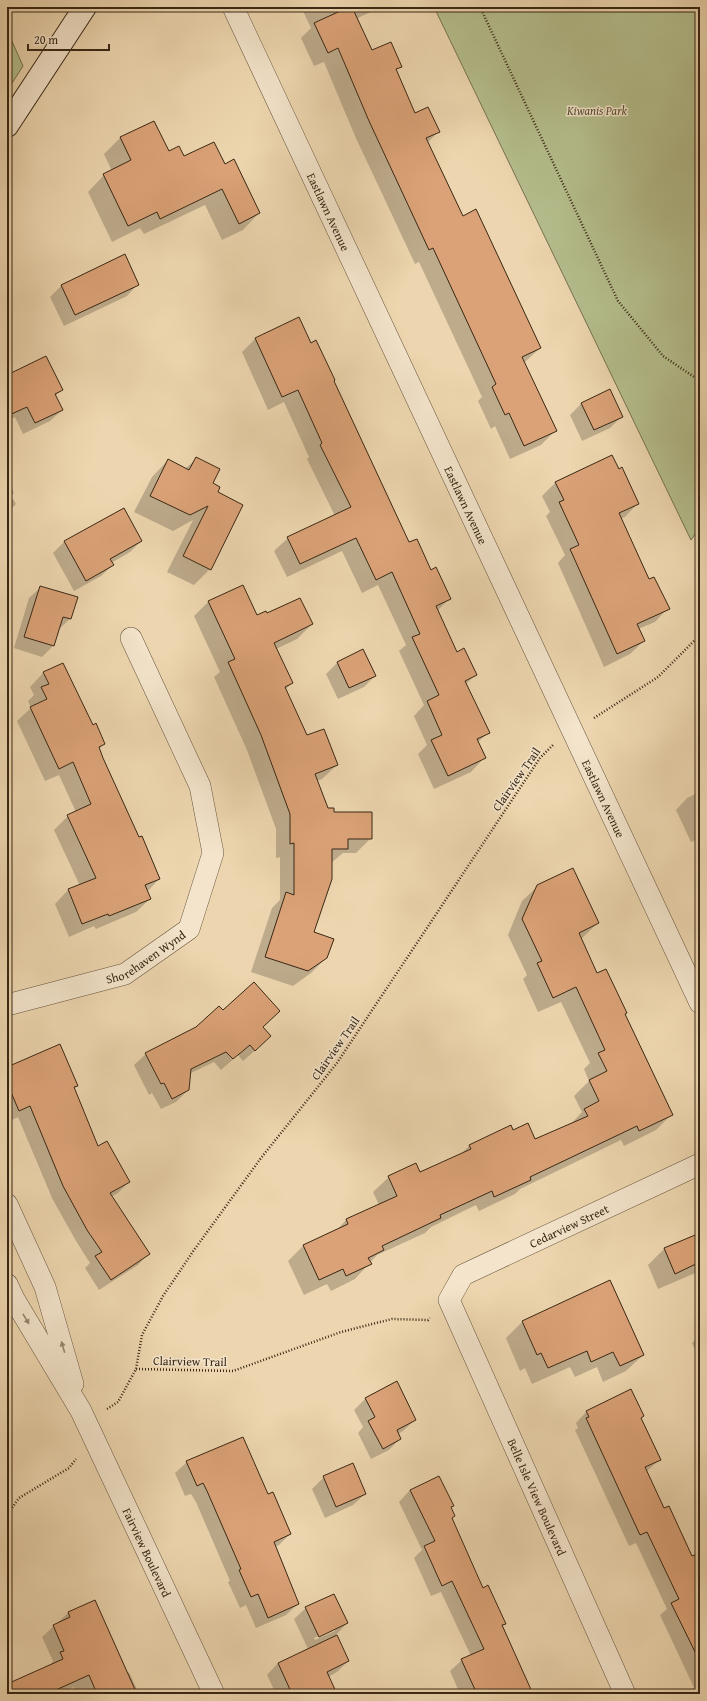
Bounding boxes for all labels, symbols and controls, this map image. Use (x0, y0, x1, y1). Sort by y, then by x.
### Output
scale bar (28, 26, 109, 52)
text: 20 m (34, 31, 58, 48)
park label: Kiwanis Park (566, 102, 628, 119)
street label: Eastlawn Avenue (303, 170, 355, 254)
street label: Eastlawn Avenue (441, 463, 492, 547)
street label: Clairview Trail (488, 743, 545, 814)
street label: Eastlawn Avenue (578, 756, 630, 841)
street label: Shorehaven Wynd (104, 925, 189, 987)
street label: Clairview Trail (307, 1012, 364, 1083)
street label: Cedarview Street (526, 1199, 612, 1251)
one-way arrow (22, 1313, 29, 1325)
one-way arrow (59, 1340, 65, 1353)
street label: Clairview Trail (153, 1352, 228, 1370)
street label: Belle Isle View Boulevard (503, 1436, 571, 1559)
street label: Fairview Boulevard (119, 1505, 176, 1600)

